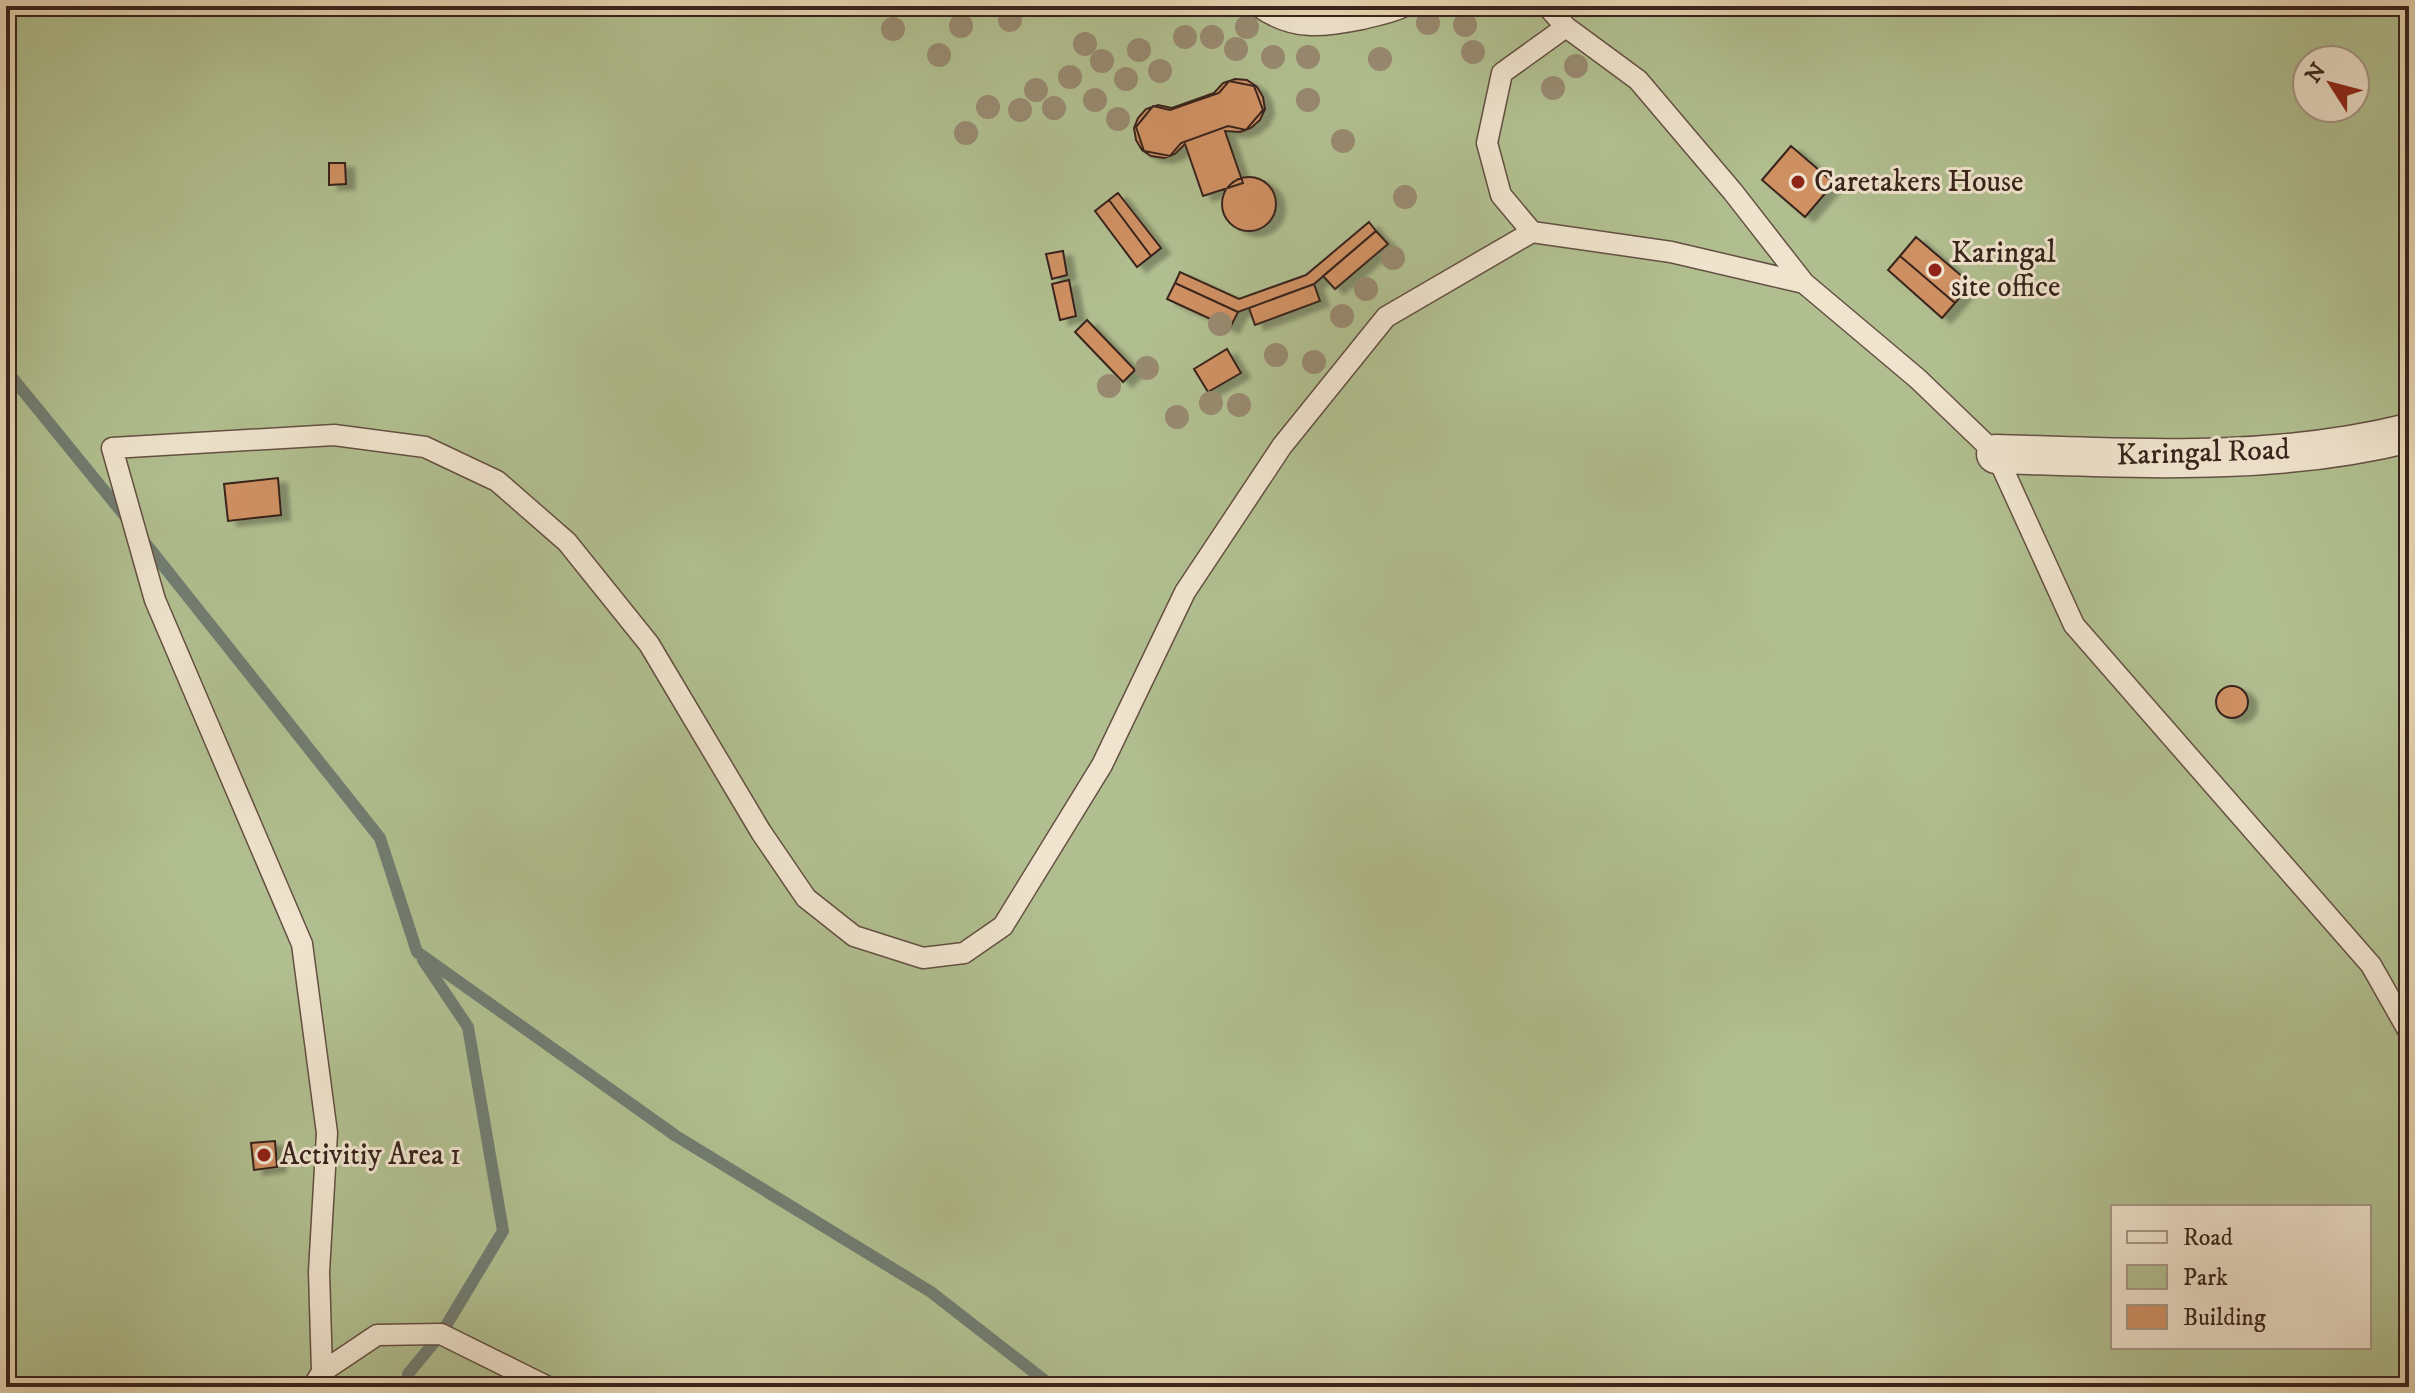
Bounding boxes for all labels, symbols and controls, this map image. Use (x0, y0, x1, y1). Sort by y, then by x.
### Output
north arrow (2291, 44, 2371, 124)
text: N (2300, 58, 2332, 88)
place label: Caretakers House (1814, 164, 2024, 201)
marker: Caretakers House (1789, 173, 1807, 191)
place label: Karingal site office (1951, 235, 2060, 306)
marker: Karingal site office (1926, 261, 1944, 279)
street label: Karingal Road (2116, 431, 2290, 475)
place label: Activitiy Area 1 (280, 1137, 461, 1174)
marker: Activitiy Area 1 (255, 1146, 273, 1164)
legend (2111, 1205, 2371, 1349)
text: Road (2183, 1223, 2233, 1253)
text: Park (2183, 1263, 2228, 1293)
text: Building (2183, 1303, 2266, 1333)

